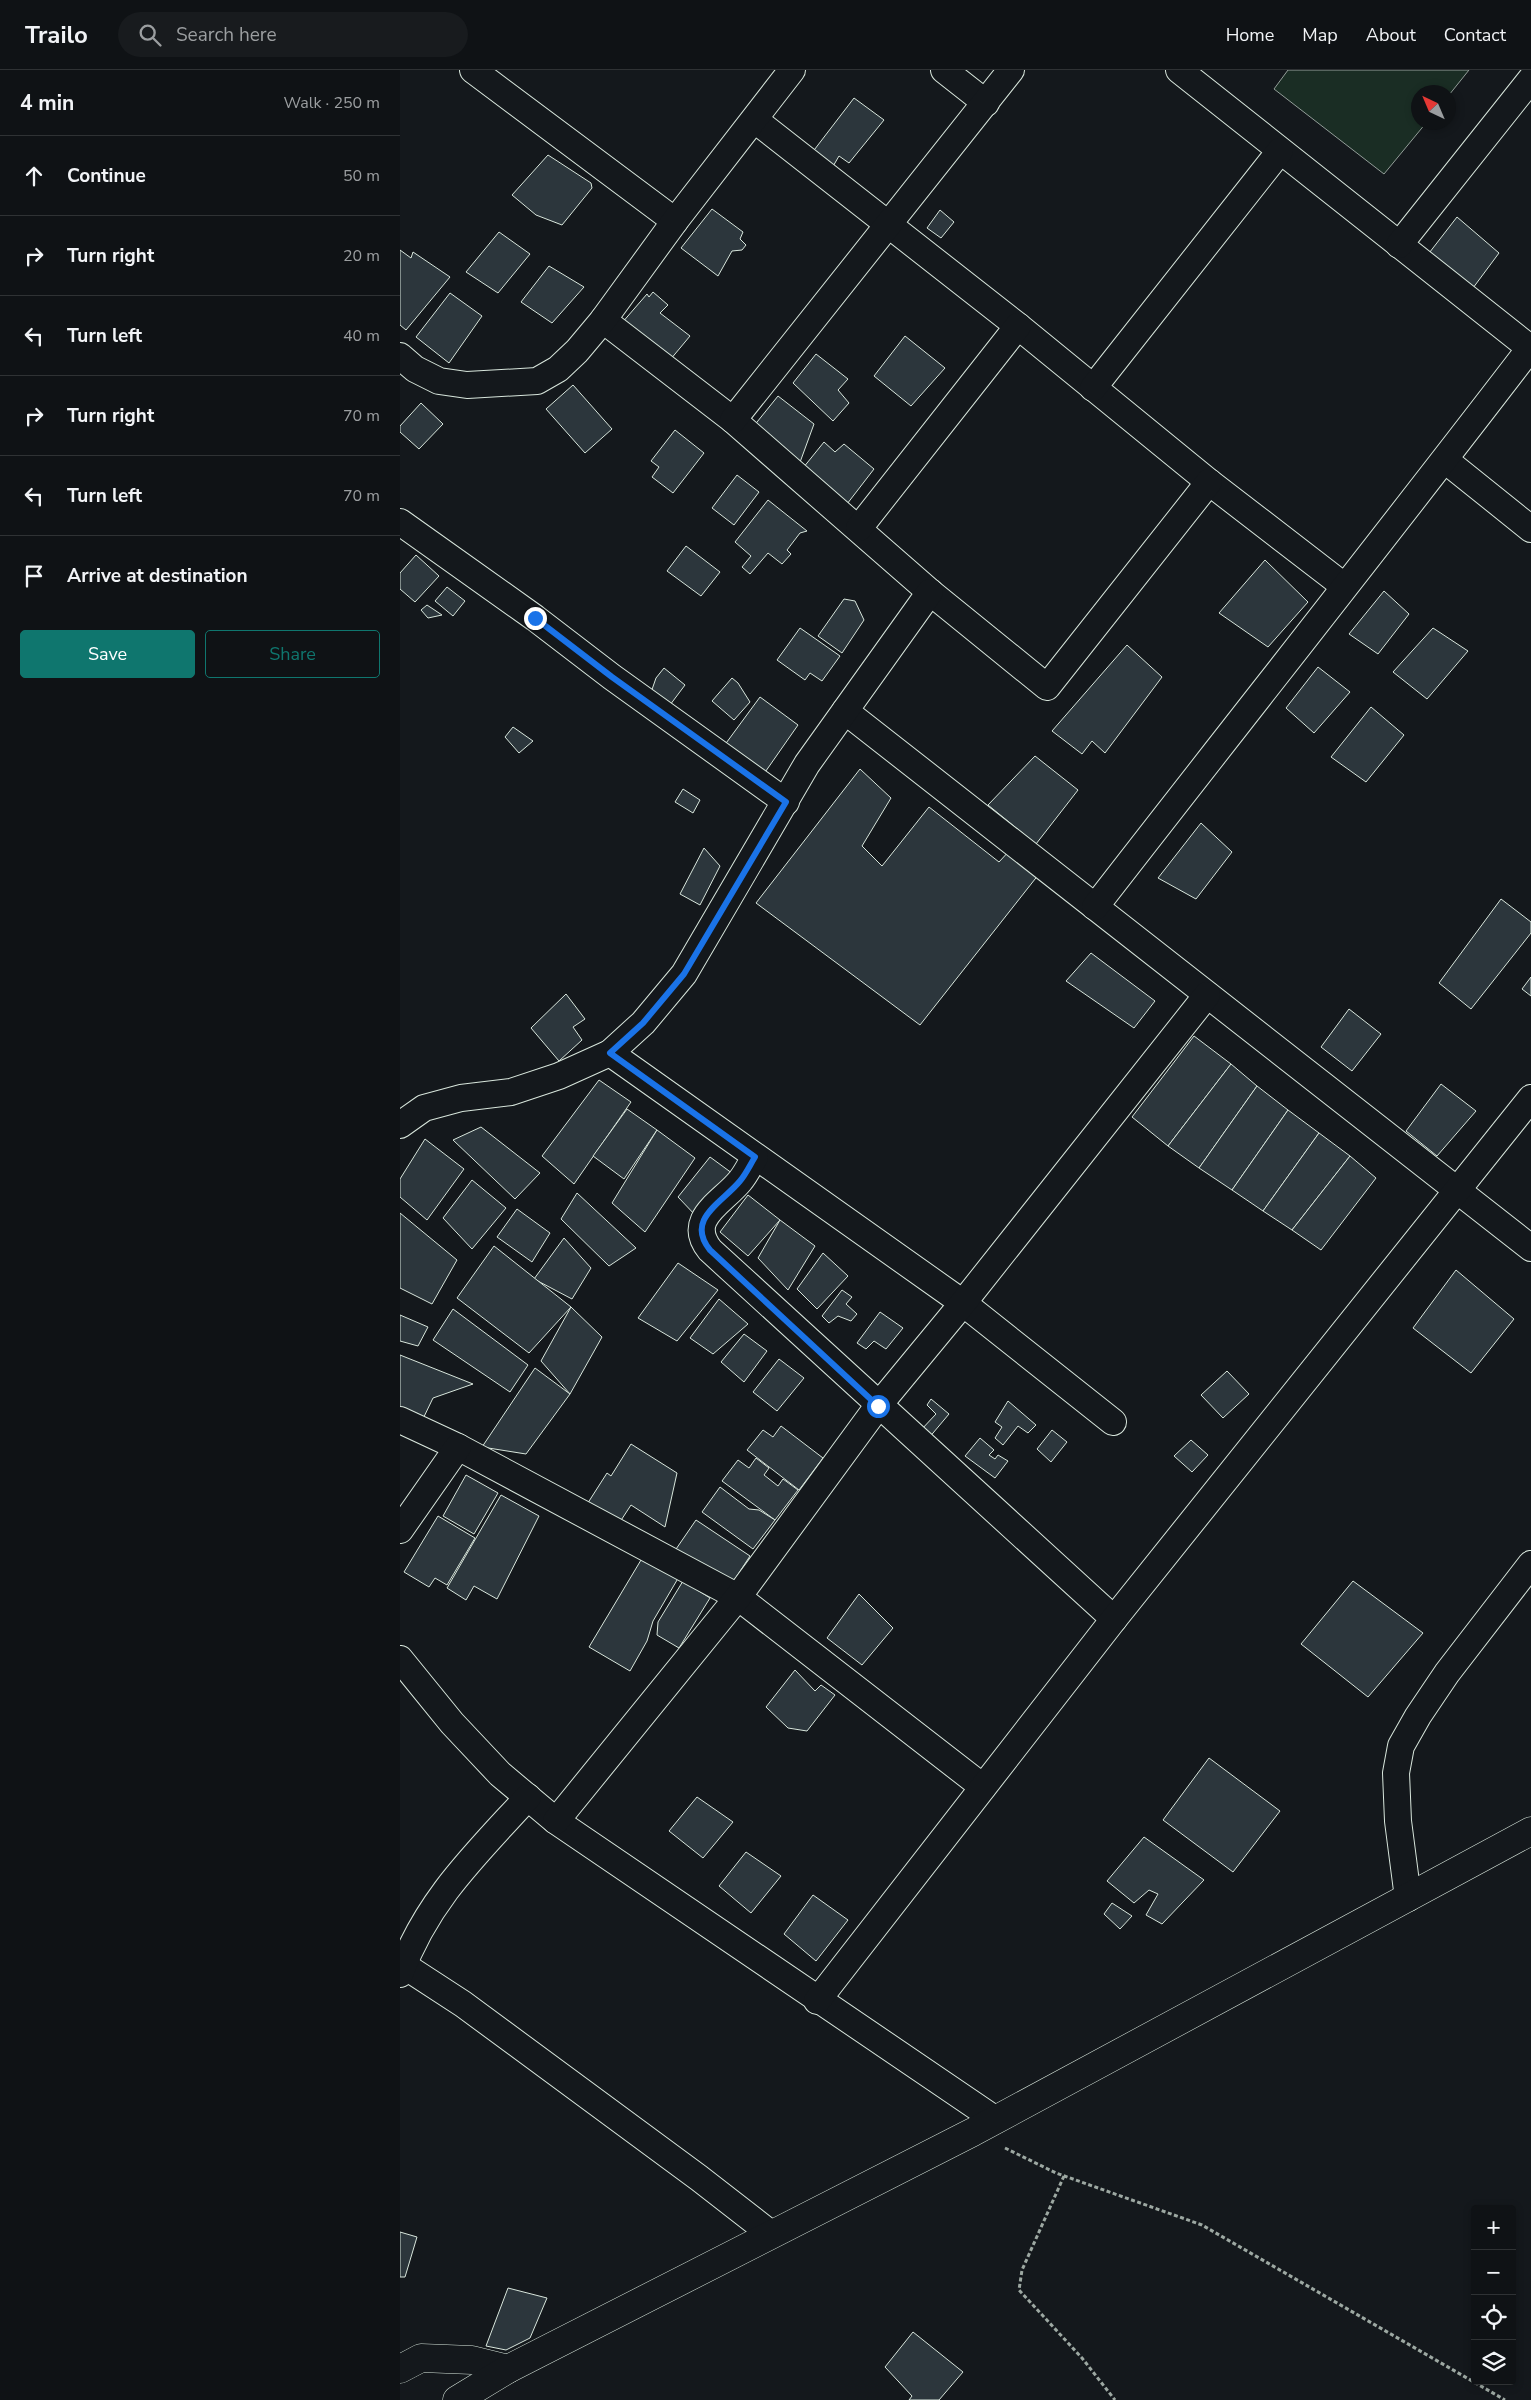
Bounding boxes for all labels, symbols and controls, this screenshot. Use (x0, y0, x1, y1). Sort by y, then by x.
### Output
search box (118, 12, 468, 57)
text: Trailo (25, 19, 88, 51)
icon: search (136, 21, 164, 49)
text: Search here (176, 22, 277, 48)
text: Home (1226, 23, 1274, 47)
text: Map (1302, 23, 1338, 47)
text: About (1366, 23, 1416, 47)
text: Contact (1444, 23, 1506, 47)
north arrow (1411, 85, 1456, 130)
text: 4 min (20, 89, 74, 117)
text: Walk · 250 m (284, 92, 380, 114)
icon: ahead (20, 162, 48, 190)
text: Continue (67, 163, 146, 189)
text: 50 m (343, 165, 380, 187)
icon: right (20, 242, 48, 270)
text: Turn right (67, 243, 154, 269)
text: 20 m (343, 245, 380, 267)
icon: left (20, 322, 48, 350)
text: Turn left (67, 323, 142, 349)
text: 40 m (343, 325, 380, 347)
icon: right (20, 402, 48, 430)
text: Turn right (67, 403, 154, 429)
text: 70 m (343, 405, 380, 427)
icon: left (20, 482, 48, 510)
text: Turn left (67, 483, 142, 509)
text: 70 m (343, 485, 380, 507)
icon: arrive (20, 562, 48, 590)
text: Arrive at destination (67, 563, 248, 589)
route end (524, 607, 547, 630)
button: Save (20, 630, 195, 678)
button: Share (205, 630, 380, 678)
route start (867, 1395, 890, 1418)
map controls (1471, 2205, 1516, 2385)
button: + (1471, 2205, 1516, 2250)
button: − (1471, 2250, 1516, 2295)
button: locate (1471, 2295, 1516, 2340)
button: layers (1471, 2340, 1516, 2385)

